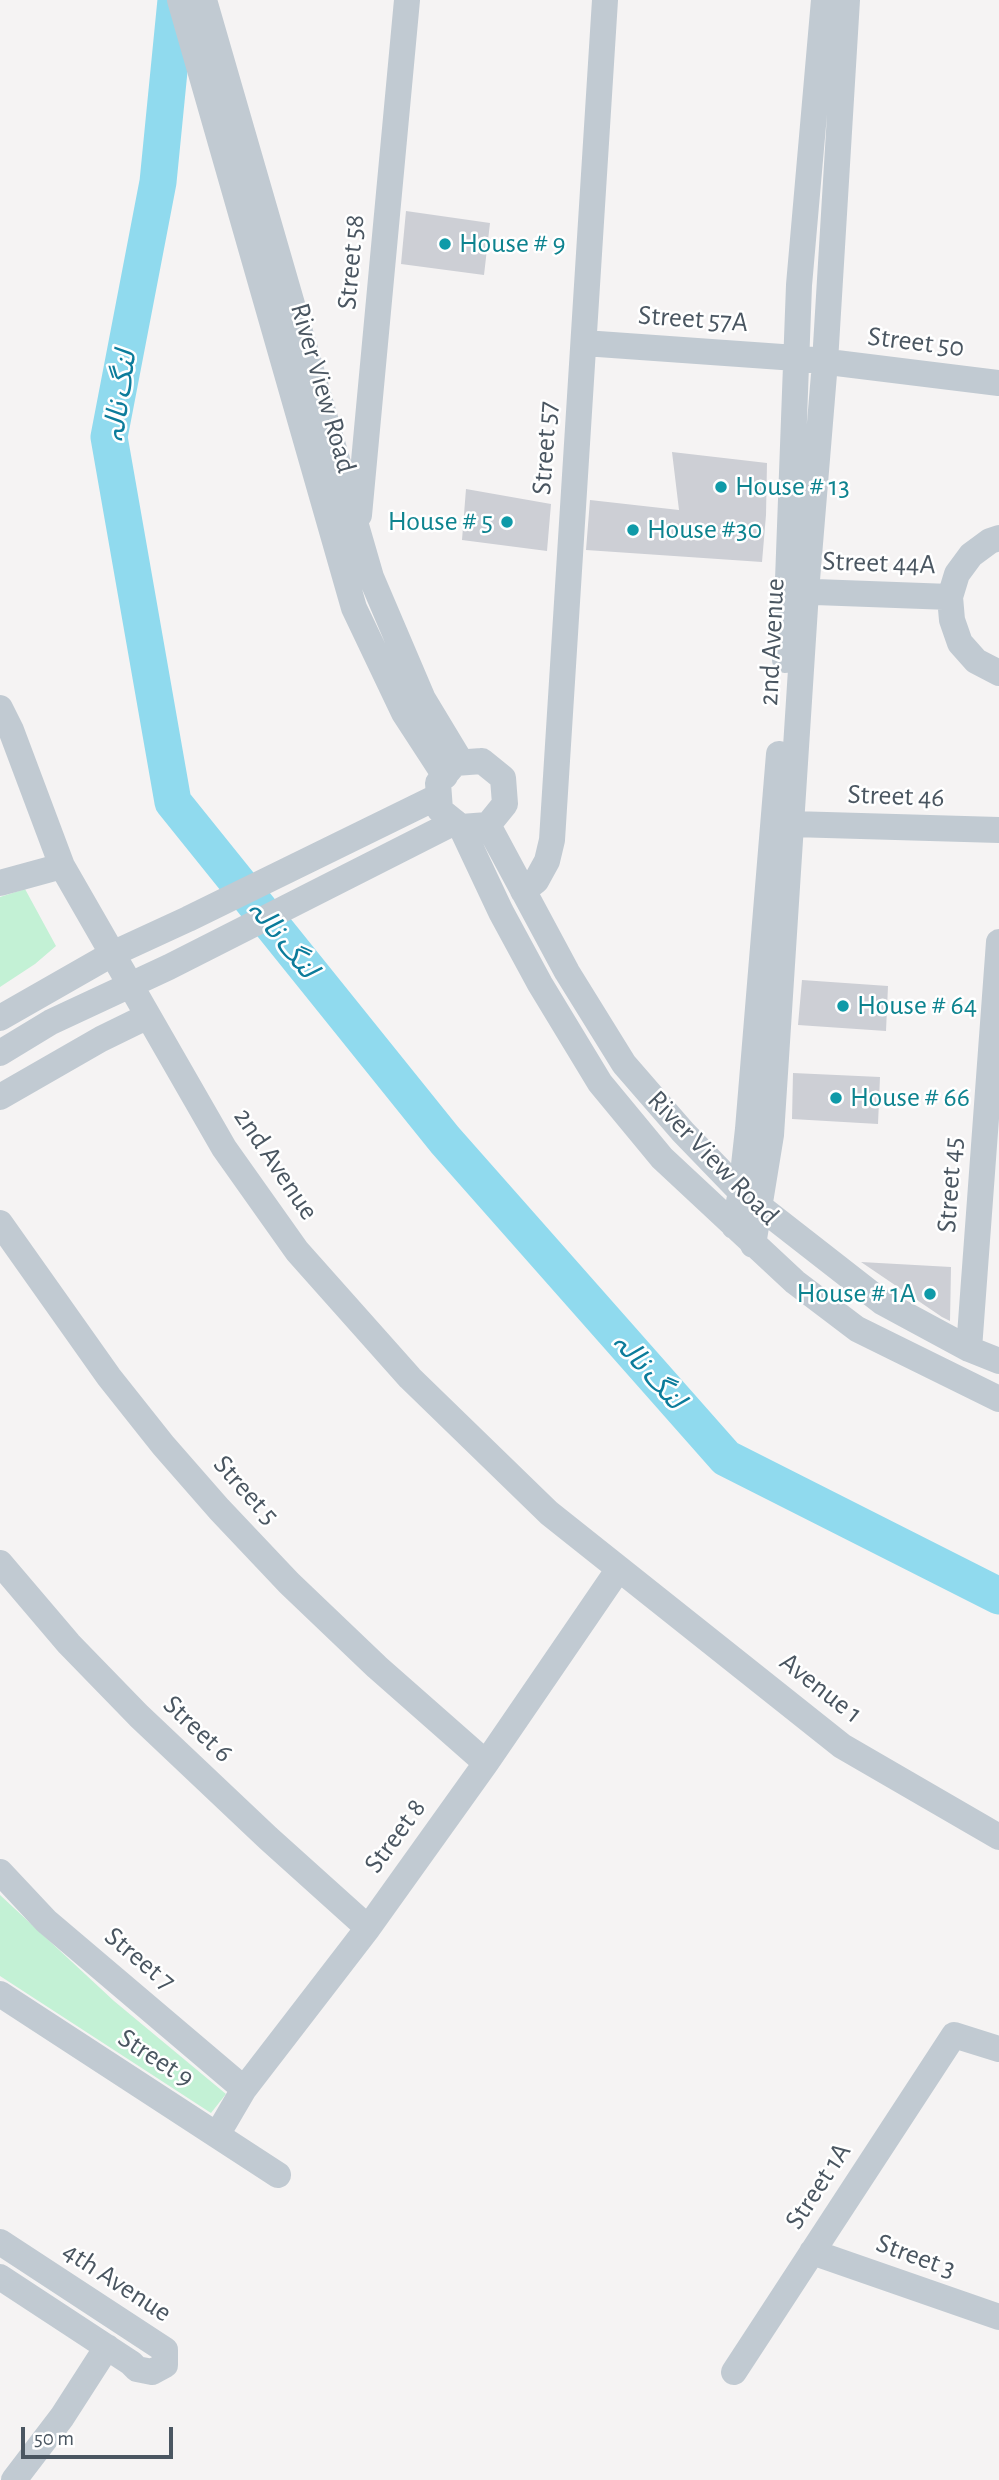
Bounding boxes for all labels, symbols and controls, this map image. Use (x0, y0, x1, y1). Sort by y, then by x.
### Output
street label: Street 58 (330, 213, 372, 311)
place label: House # 9 (459, 227, 566, 261)
marker: House # 9 (437, 236, 453, 252)
street label: Street 57A (637, 298, 749, 340)
street label: River View Road (283, 299, 363, 477)
street label: Street 50 (866, 319, 966, 365)
water label: لنگ نالہ (96, 349, 144, 443)
street label: Street 57 (525, 400, 565, 496)
place label: House # 13 (735, 470, 850, 504)
marker: House # 13 (713, 479, 729, 495)
place label: House # 5 (388, 505, 493, 539)
place label: House #30 (647, 513, 762, 547)
marker: House # 5 (499, 514, 515, 530)
marker: House #30 (625, 522, 641, 538)
street label: Street 44A (822, 544, 936, 582)
street label: 2nd Avenue (752, 577, 792, 707)
street label: Street 46 (847, 778, 945, 814)
water label: لنگ نالہ (240, 892, 326, 986)
place label: House # 64 (857, 989, 977, 1023)
marker: House # 64 (835, 998, 851, 1014)
place label: House # 66 (850, 1081, 970, 1115)
street label: River View Road (640, 1083, 786, 1233)
marker: House # 66 (828, 1090, 844, 1106)
street label: 2nd Avenue (226, 1102, 326, 1226)
street label: Street 45 (930, 1136, 970, 1234)
place label: House # 1A (797, 1277, 916, 1311)
marker: House # 1A (922, 1286, 938, 1302)
water label: لنگ نالہ (605, 1325, 693, 1417)
street label: Street 5 (206, 1448, 286, 1532)
street label: Avenue 1 (773, 1645, 869, 1731)
street label: Street 6 (156, 1688, 240, 1770)
street label: Street 8 (357, 1792, 433, 1880)
street label: Street 7 (98, 1920, 182, 1998)
street label: Street 9 (112, 2021, 200, 2095)
street label: Street 1A (778, 2136, 858, 2236)
street label: Street 3 (872, 2226, 960, 2286)
street label: 4th Avenue (56, 2234, 178, 2330)
scale bar (24, 2414, 177, 2458)
text: 50 m (34, 2428, 74, 2449)

